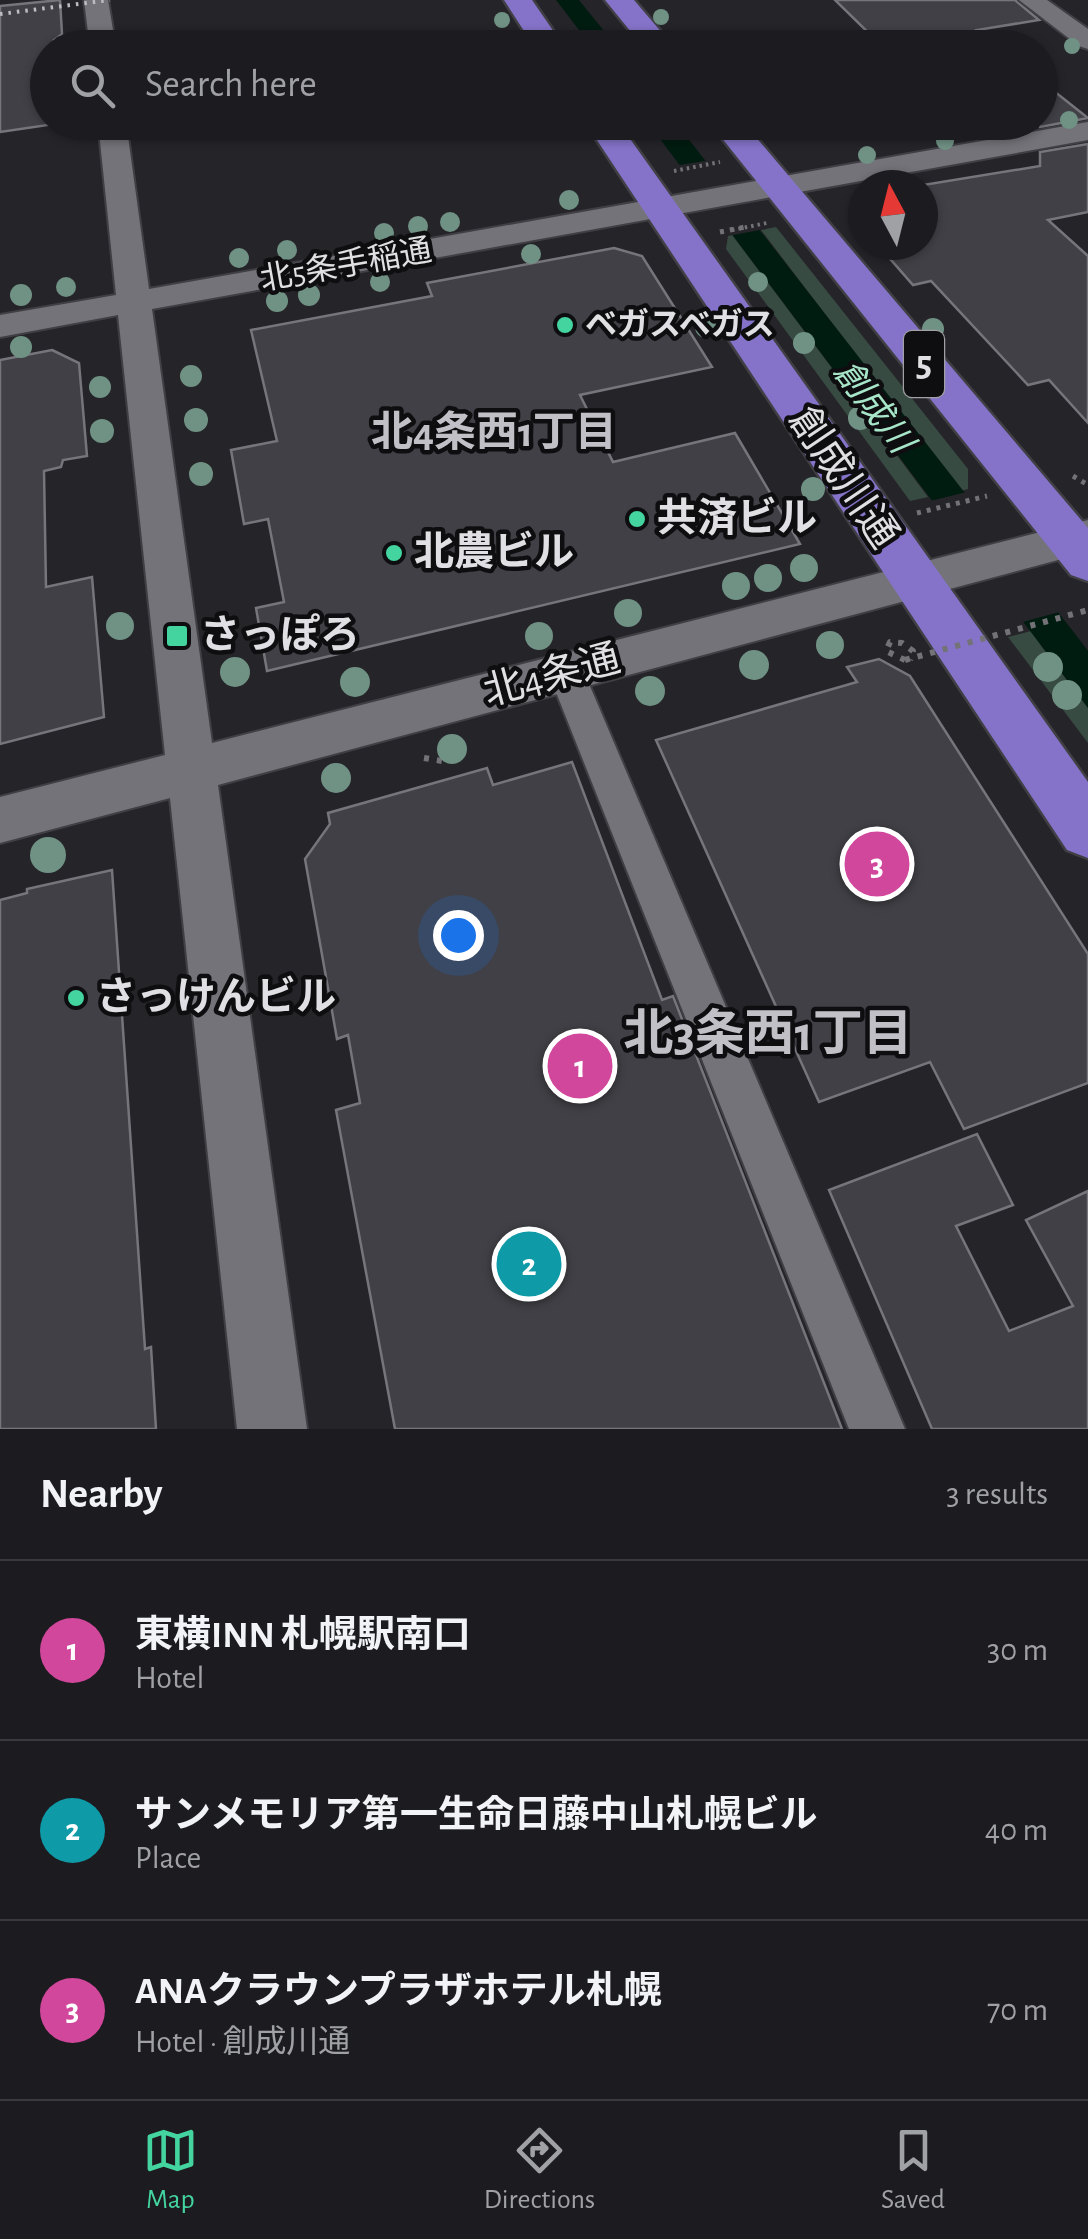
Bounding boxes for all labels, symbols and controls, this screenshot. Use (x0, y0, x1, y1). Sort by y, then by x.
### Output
search box (30, 30, 1058, 140)
icon: search (65, 58, 120, 113)
text: Search here (145, 66, 317, 104)
north arrow (848, 170, 938, 260)
street label: 北5条手稲通 (258, 233, 434, 296)
place label: ベガスベガス (585, 307, 775, 341)
marker: ベガスベガス (554, 314, 576, 336)
road number: 5 (904, 331, 944, 397)
water label: 創成川 (827, 353, 923, 463)
street label: 創成川通 (782, 399, 906, 556)
district label: 北4条西1丁目 (371, 410, 617, 454)
place label: 共済ビル (657, 496, 817, 539)
marker: 共済ビル (626, 508, 648, 530)
place label: 北農ビル (414, 530, 574, 573)
marker: 北農ビル (383, 542, 405, 564)
place label: さっぽろ (200, 613, 360, 656)
marker: さっぽろ (164, 623, 190, 649)
street label: 北4条通 (479, 637, 624, 713)
pin: 3 (844, 826, 910, 902)
your location (433, 910, 484, 961)
place label: さっけんビル (96, 975, 336, 1018)
marker: さっけんビル (65, 987, 87, 1009)
district label: 北3条西1丁目 (623, 1007, 913, 1060)
pin: 1 (548, 1028, 612, 1104)
pin: 2 (496, 1226, 562, 1302)
text: Nearby (40, 1473, 163, 1515)
text: 3 results (946, 1478, 1048, 1510)
text: 東横INN 札幌駅南口 (135, 1617, 471, 1655)
text: 1 (67, 1634, 78, 1666)
text: 30 m (987, 1634, 1048, 1666)
text: Hotel (135, 1662, 204, 1694)
text: サンメモリア第一生命日藤中山札幌ビル (135, 1797, 818, 1835)
text: 2 (65, 1814, 80, 1846)
text: 40 m (985, 1814, 1048, 1846)
text: Place (135, 1842, 201, 1874)
text: ANAクラウンプラザホテル札幌 (135, 1973, 662, 2011)
text: 3 (66, 1994, 79, 2026)
text: 70 m (987, 1994, 1048, 2026)
text: Hotel · 創成川通 (135, 2026, 350, 2058)
tab: Map (143, 2123, 198, 2217)
tab: Directions (484, 2123, 595, 2217)
tab: Saved (881, 2123, 945, 2217)

